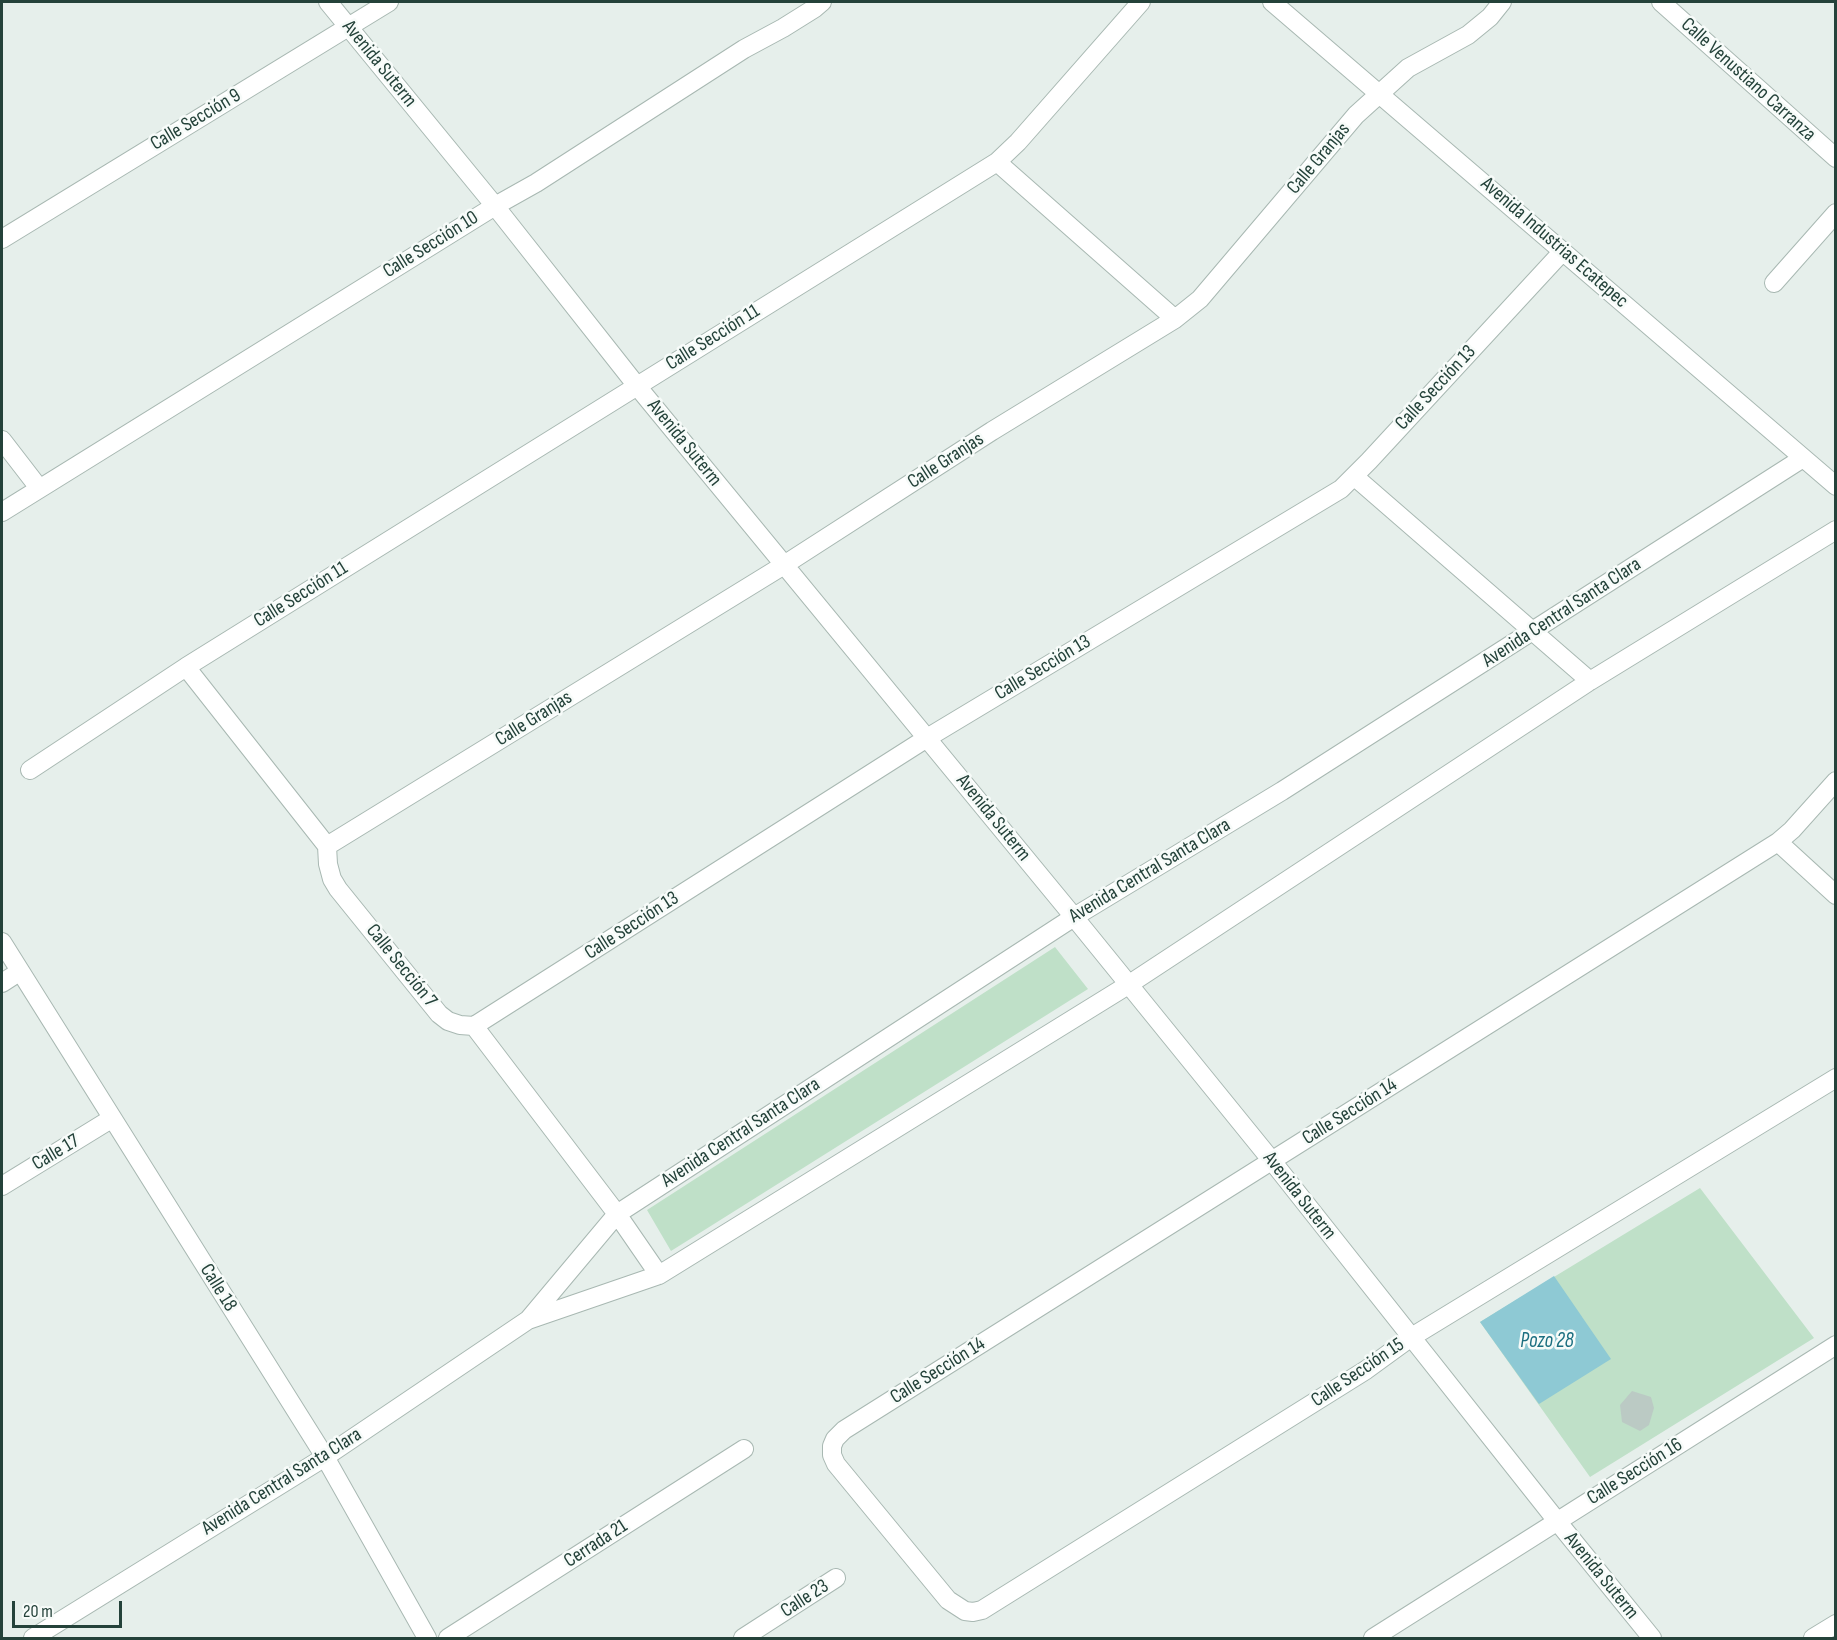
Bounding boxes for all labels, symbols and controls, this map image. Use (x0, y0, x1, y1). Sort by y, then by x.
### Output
street label: Calle Venustiano Carranza (1676, 13, 1820, 147)
street label: Avenida Suterm (337, 16, 421, 112)
street label: Calle Sección 9 (147, 84, 245, 156)
street label: Calle Granjas (1282, 118, 1356, 200)
street label: Avenida Industrias Ecatepec (1475, 172, 1633, 314)
street label: Calle Sección 10 (379, 206, 483, 284)
street label: Calle Sección 11 (662, 300, 764, 376)
street label: Calle Sección 13 (1391, 341, 1481, 435)
street label: Avenida Suterm (642, 395, 726, 491)
street label: Calle Granjas (903, 428, 989, 494)
street label: Avenida Central Santa Clara (1478, 553, 1646, 673)
street label: Calle Sección 11 (250, 557, 352, 633)
street label: Calle Sección 13 (991, 630, 1095, 706)
street label: Calle Granjas (491, 686, 577, 752)
street label: Avenida Suterm (951, 770, 1035, 866)
street label: Avenida Central Santa Clara (1065, 813, 1235, 929)
street label: Calle Sección 13 (580, 887, 684, 965)
street label: Calle Sección 7 (360, 920, 442, 1012)
street label: Avenida Central Santa Clara (657, 1073, 825, 1193)
street label: Calle Sección 14 (1298, 1073, 1402, 1151)
street label: Calle 17 (28, 1130, 84, 1176)
street label: Avenida Suterm (1257, 1147, 1341, 1245)
street label: Calle 18 (194, 1260, 242, 1316)
water label: Pozo 28 (1520, 1329, 1574, 1355)
street label: Calle Sección 14 (886, 1332, 990, 1410)
street label: Calle Sección 15 (1307, 1333, 1409, 1413)
street label: Avenida Central Santa Clara (198, 1423, 366, 1541)
street label: Calle Sección 16 (1583, 1433, 1687, 1511)
street label: Cerrada 21 (560, 1515, 632, 1573)
street label: Avenida Suterm (1559, 1528, 1643, 1624)
street label: Calle 23 (776, 1575, 834, 1623)
scale bar (15, 1589, 124, 1627)
text: 20 m (23, 1601, 53, 1622)

